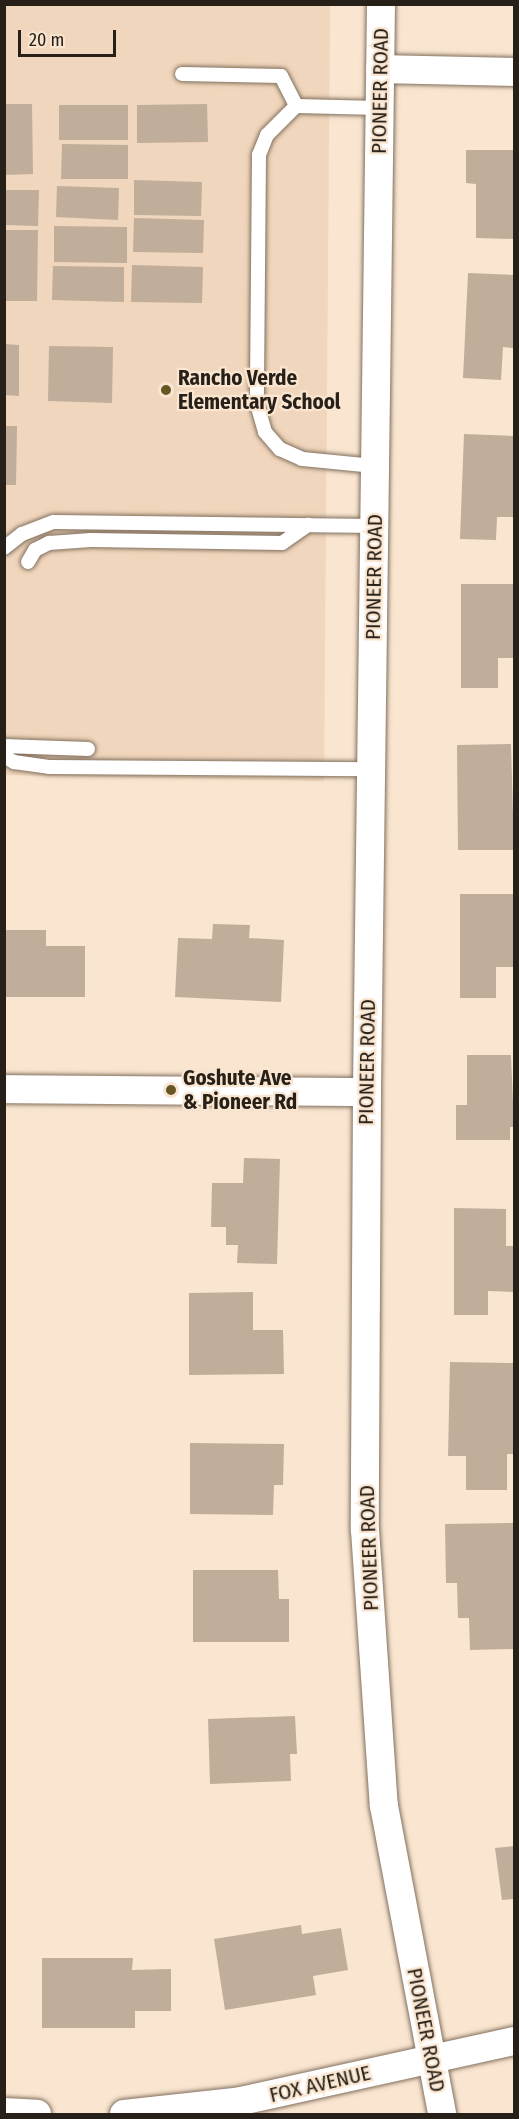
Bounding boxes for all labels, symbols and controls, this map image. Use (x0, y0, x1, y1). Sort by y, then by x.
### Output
scale bar (21, 18, 118, 56)
street label: PIONEER ROAD (366, 28, 394, 154)
text: 20 m (29, 29, 64, 51)
place label: Rancho Verde Elementary School (178, 365, 341, 415)
marker: Rancho Verde Elementary School (159, 383, 173, 397)
street label: PIONEER ROAD (360, 514, 388, 640)
street label: PIONEER ROAD (353, 999, 381, 1125)
place label: Goshute Ave & Pioneer Rd (183, 1065, 297, 1115)
marker: Goshute Ave & Pioneer Rd (164, 1083, 178, 1097)
street label: PIONEER ROAD (354, 1485, 384, 1611)
street label: PIONEER ROAD (402, 1966, 450, 2094)
street label: FOX AVENUE (267, 2060, 373, 2108)

